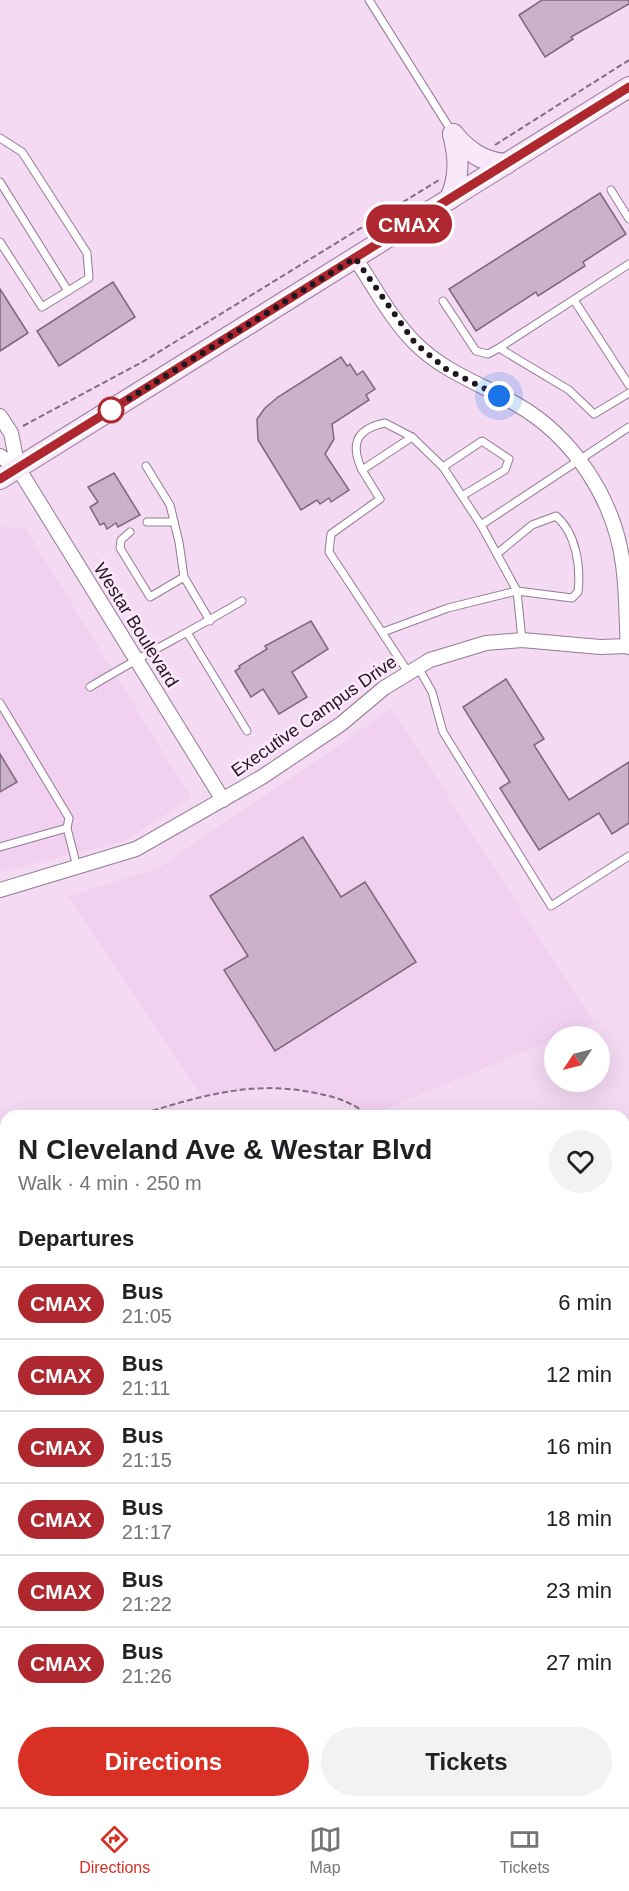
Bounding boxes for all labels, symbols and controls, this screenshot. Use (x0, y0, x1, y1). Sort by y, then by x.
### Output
line badge: CMAX (367, 204, 451, 244)
text: CMAX (378, 213, 440, 236)
your location (484, 381, 514, 411)
unlabelled marker (98, 397, 124, 423)
street label: Westar Boulevard (90, 559, 182, 691)
street label: Executive Campus Drive (228, 651, 400, 781)
north arrow (544, 1026, 610, 1092)
map controls (544, 1026, 610, 1092)
button: heart (549, 1130, 612, 1193)
text: N Cleveland Ave & Westar Blvd (18, 1134, 432, 1165)
text: Walk · 4 min · 250 m (18, 1172, 202, 1194)
text: Departures (18, 1226, 134, 1251)
text: Bus (122, 1279, 163, 1304)
text: 6 min (558, 1290, 612, 1315)
text: CMAX (30, 1292, 92, 1315)
text: 21:05 (122, 1305, 172, 1327)
text: Bus (122, 1351, 163, 1376)
text: 12 min (546, 1362, 612, 1387)
text: CMAX (30, 1364, 92, 1387)
text: 21:11 (122, 1377, 170, 1399)
text: Bus (122, 1423, 163, 1448)
text: 16 min (546, 1434, 612, 1459)
text: CMAX (30, 1436, 92, 1459)
text: 21:15 (122, 1449, 172, 1471)
text: Bus (122, 1495, 163, 1520)
text: 18 min (546, 1506, 612, 1531)
text: CMAX (30, 1508, 92, 1531)
text: 21:17 (122, 1521, 172, 1543)
text: Bus (122, 1567, 163, 1592)
text: 23 min (546, 1578, 612, 1603)
text: CMAX (30, 1580, 92, 1603)
text: 21:22 (122, 1593, 172, 1615)
text: Bus (122, 1639, 163, 1664)
text: 27 min (546, 1650, 612, 1675)
text: CMAX (30, 1652, 92, 1675)
text: 21:26 (122, 1665, 172, 1687)
button: Directions (18, 1727, 309, 1796)
button: Tickets (321, 1727, 612, 1796)
tab: Directions (79, 1823, 150, 1877)
tab: Map (309, 1823, 342, 1877)
tab: Tickets (500, 1823, 550, 1877)

